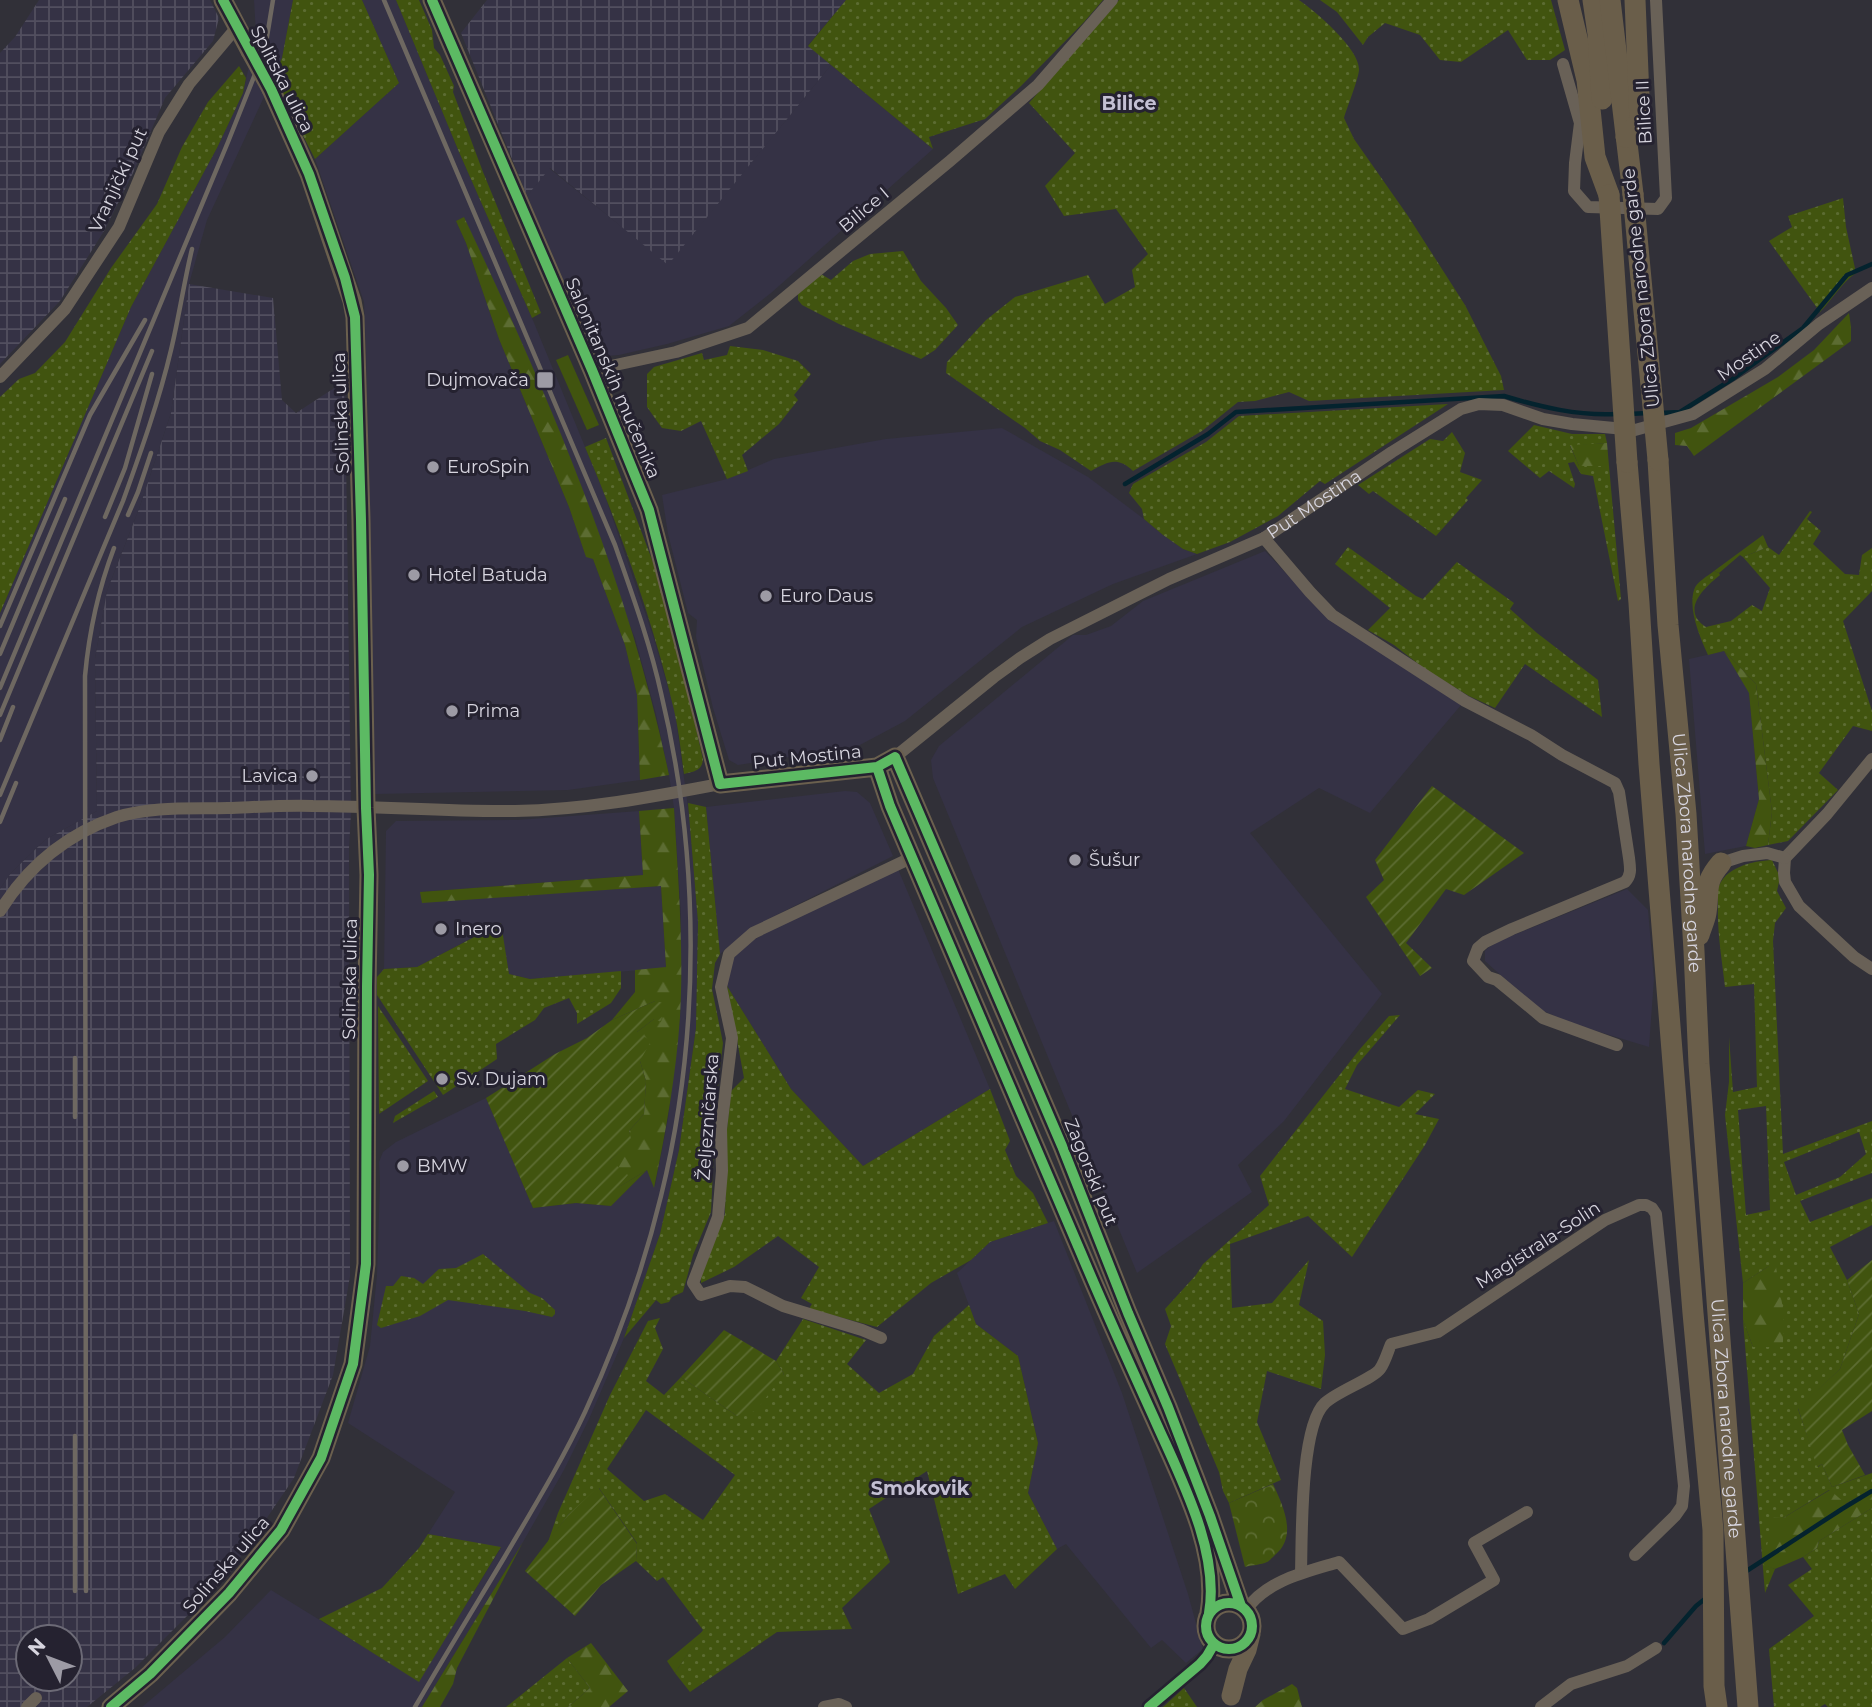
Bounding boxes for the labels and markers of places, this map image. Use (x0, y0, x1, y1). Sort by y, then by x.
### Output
place label: Dujmovača (426, 369, 529, 391)
marker: Dujmovača (535, 370, 555, 390)
place label: EuroSpin (447, 456, 530, 478)
marker: EuroSpin (425, 459, 441, 475)
place label: Hotel Batuda (428, 564, 548, 586)
marker: Hotel Batuda (406, 567, 422, 583)
place label: Euro Daus (780, 585, 874, 607)
marker: Euro Daus (758, 588, 774, 604)
place label: Prima (466, 700, 520, 722)
marker: Prima (444, 703, 460, 719)
place label: Lavica (242, 765, 298, 787)
marker: Lavica (304, 768, 320, 784)
place label: Šušur (1089, 849, 1140, 871)
marker: Šušur (1067, 852, 1083, 868)
place label: Inero (455, 918, 502, 940)
marker: Inero (433, 921, 449, 937)
place label: Sv. Dujam (456, 1068, 546, 1090)
marker: Sv. Dujam (434, 1071, 450, 1087)
place label: BMW (417, 1155, 468, 1177)
marker: BMW (395, 1158, 411, 1174)

